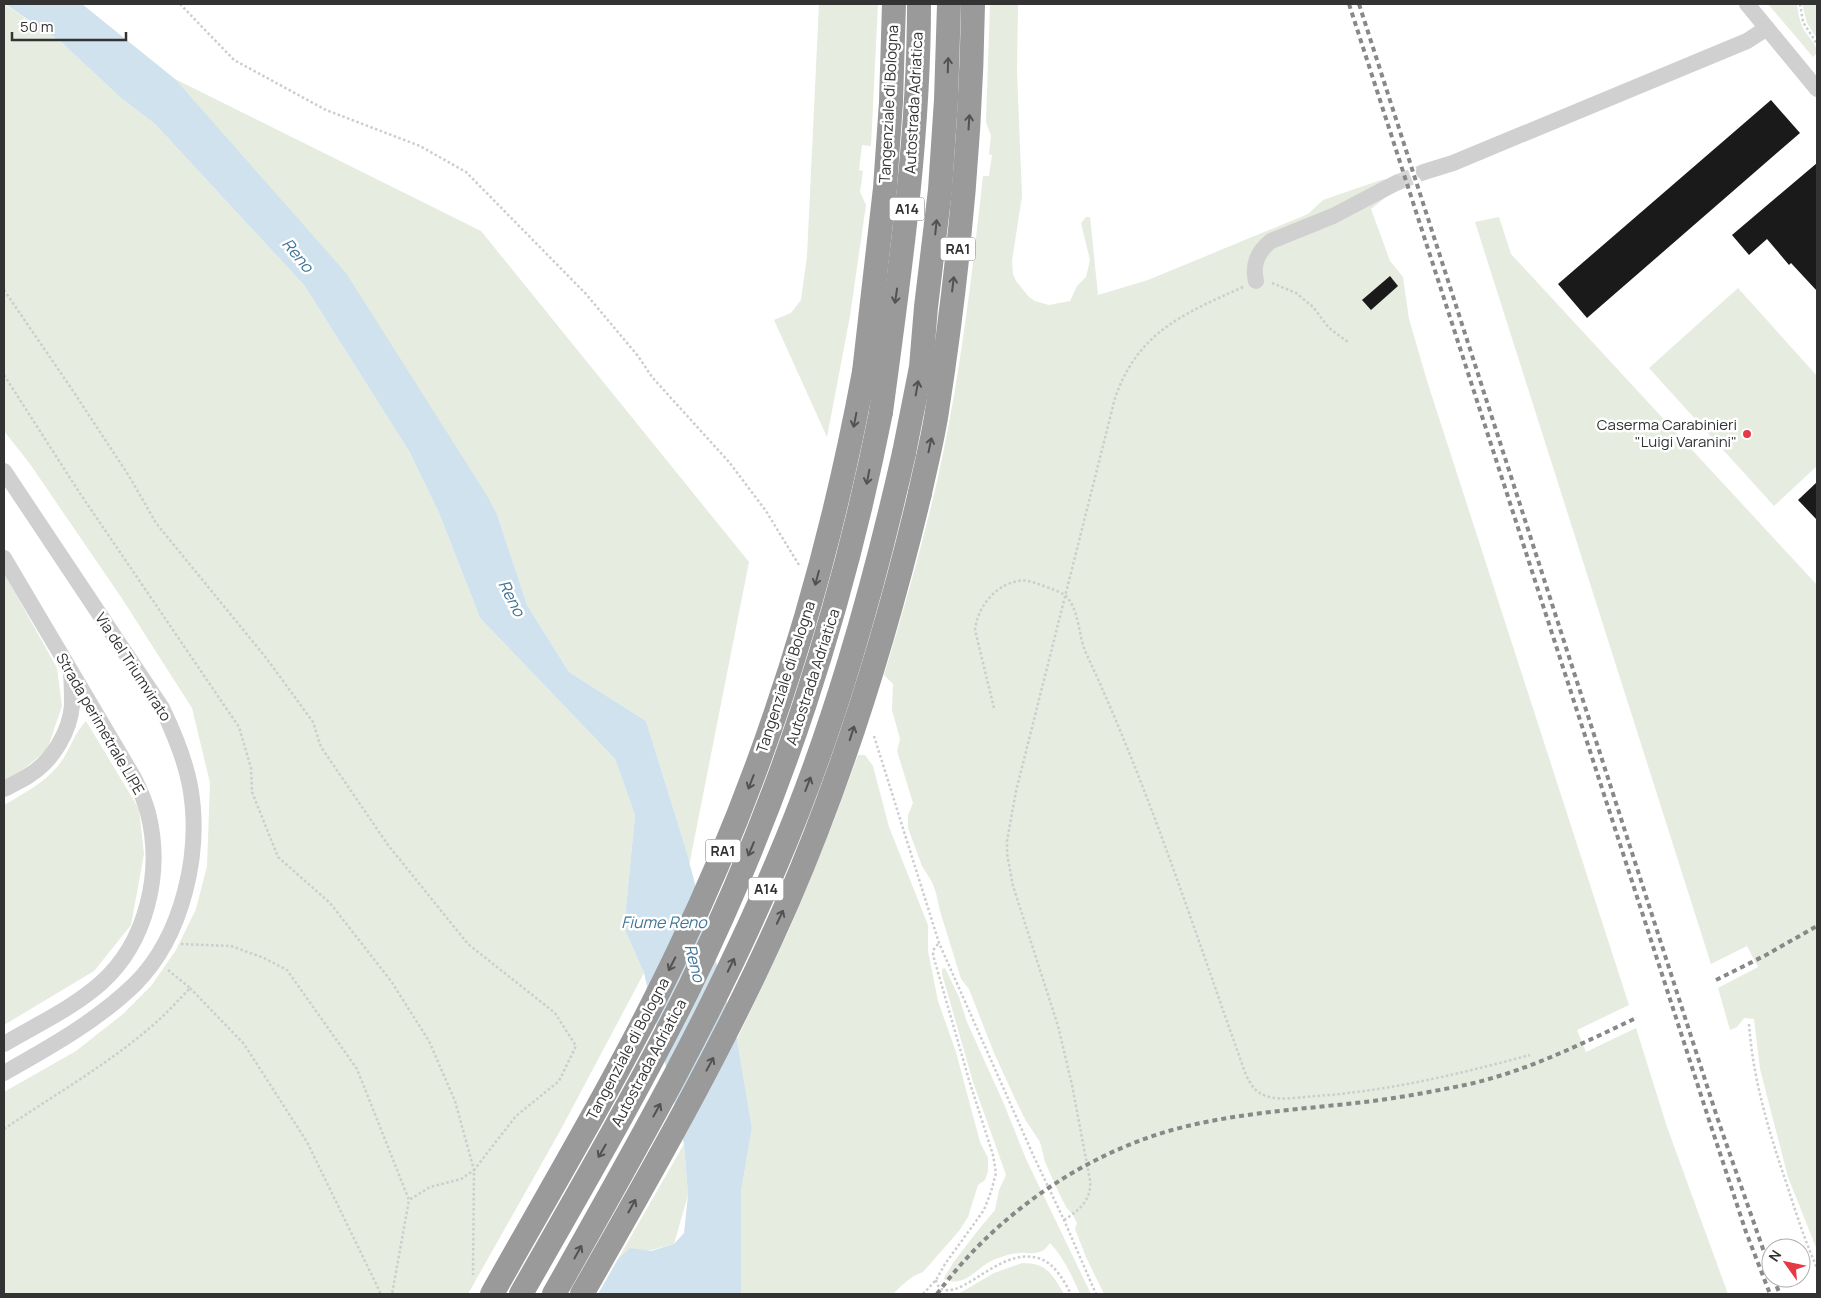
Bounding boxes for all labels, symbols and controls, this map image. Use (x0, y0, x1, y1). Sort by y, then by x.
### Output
scale bar (12, 10, 126, 42)
text: 50 m (20, 16, 54, 37)
street label: Tangenziale di Bologna (874, 24, 903, 184)
street label: Autostrada Adriatica (899, 31, 928, 175)
one-way arrow (943, 57, 952, 73)
one-way arrow (964, 115, 973, 131)
road number: A14 (890, 198, 924, 220)
one-way arrow (931, 219, 941, 235)
water label: Reno (277, 233, 320, 278)
road number: RA1 (940, 238, 976, 260)
one-way arrow (949, 276, 959, 292)
one-way arrow (891, 288, 901, 304)
one-way arrow (913, 380, 922, 396)
one-way arrow (850, 412, 859, 428)
place label: Caserma Carabinieri "Luigi Varanini" (1597, 414, 1737, 452)
marker: Caserma Carabinieri "Luigi Varanini" (1741, 428, 1753, 440)
one-way arrow (926, 437, 936, 453)
one-way arrow (863, 469, 873, 485)
one-way arrow (812, 570, 822, 586)
water label: Reno (494, 576, 531, 621)
street label: Tangenziale di Bologna (751, 598, 820, 755)
street label: Autostrada Adriatica (781, 606, 844, 748)
street label: Via del Triumvirato (90, 608, 177, 725)
street label: Strada perimetrale LIPE (51, 649, 150, 798)
one-way arrow (848, 726, 858, 742)
one-way arrow (746, 774, 755, 790)
one-way arrow (804, 776, 813, 792)
road number: RA1 (706, 839, 740, 862)
one-way arrow (745, 841, 755, 856)
road number: A14 (748, 878, 784, 901)
one-way arrow (776, 910, 786, 925)
water label: Fiume Reno (621, 911, 708, 933)
water label: Reno (680, 942, 711, 986)
one-way arrow (667, 956, 677, 971)
one-way arrow (727, 958, 736, 973)
street label: Tangenziale di Bologna (581, 974, 674, 1124)
street label: Autostrada Adriatica (606, 995, 691, 1130)
one-way arrow (705, 1056, 715, 1071)
one-way arrow (653, 1103, 662, 1118)
one-way arrow (597, 1144, 607, 1159)
one-way arrow (627, 1199, 637, 1214)
north arrow (1761, 1238, 1811, 1288)
one-way arrow (573, 1244, 583, 1259)
text: N (1764, 1246, 1785, 1265)

